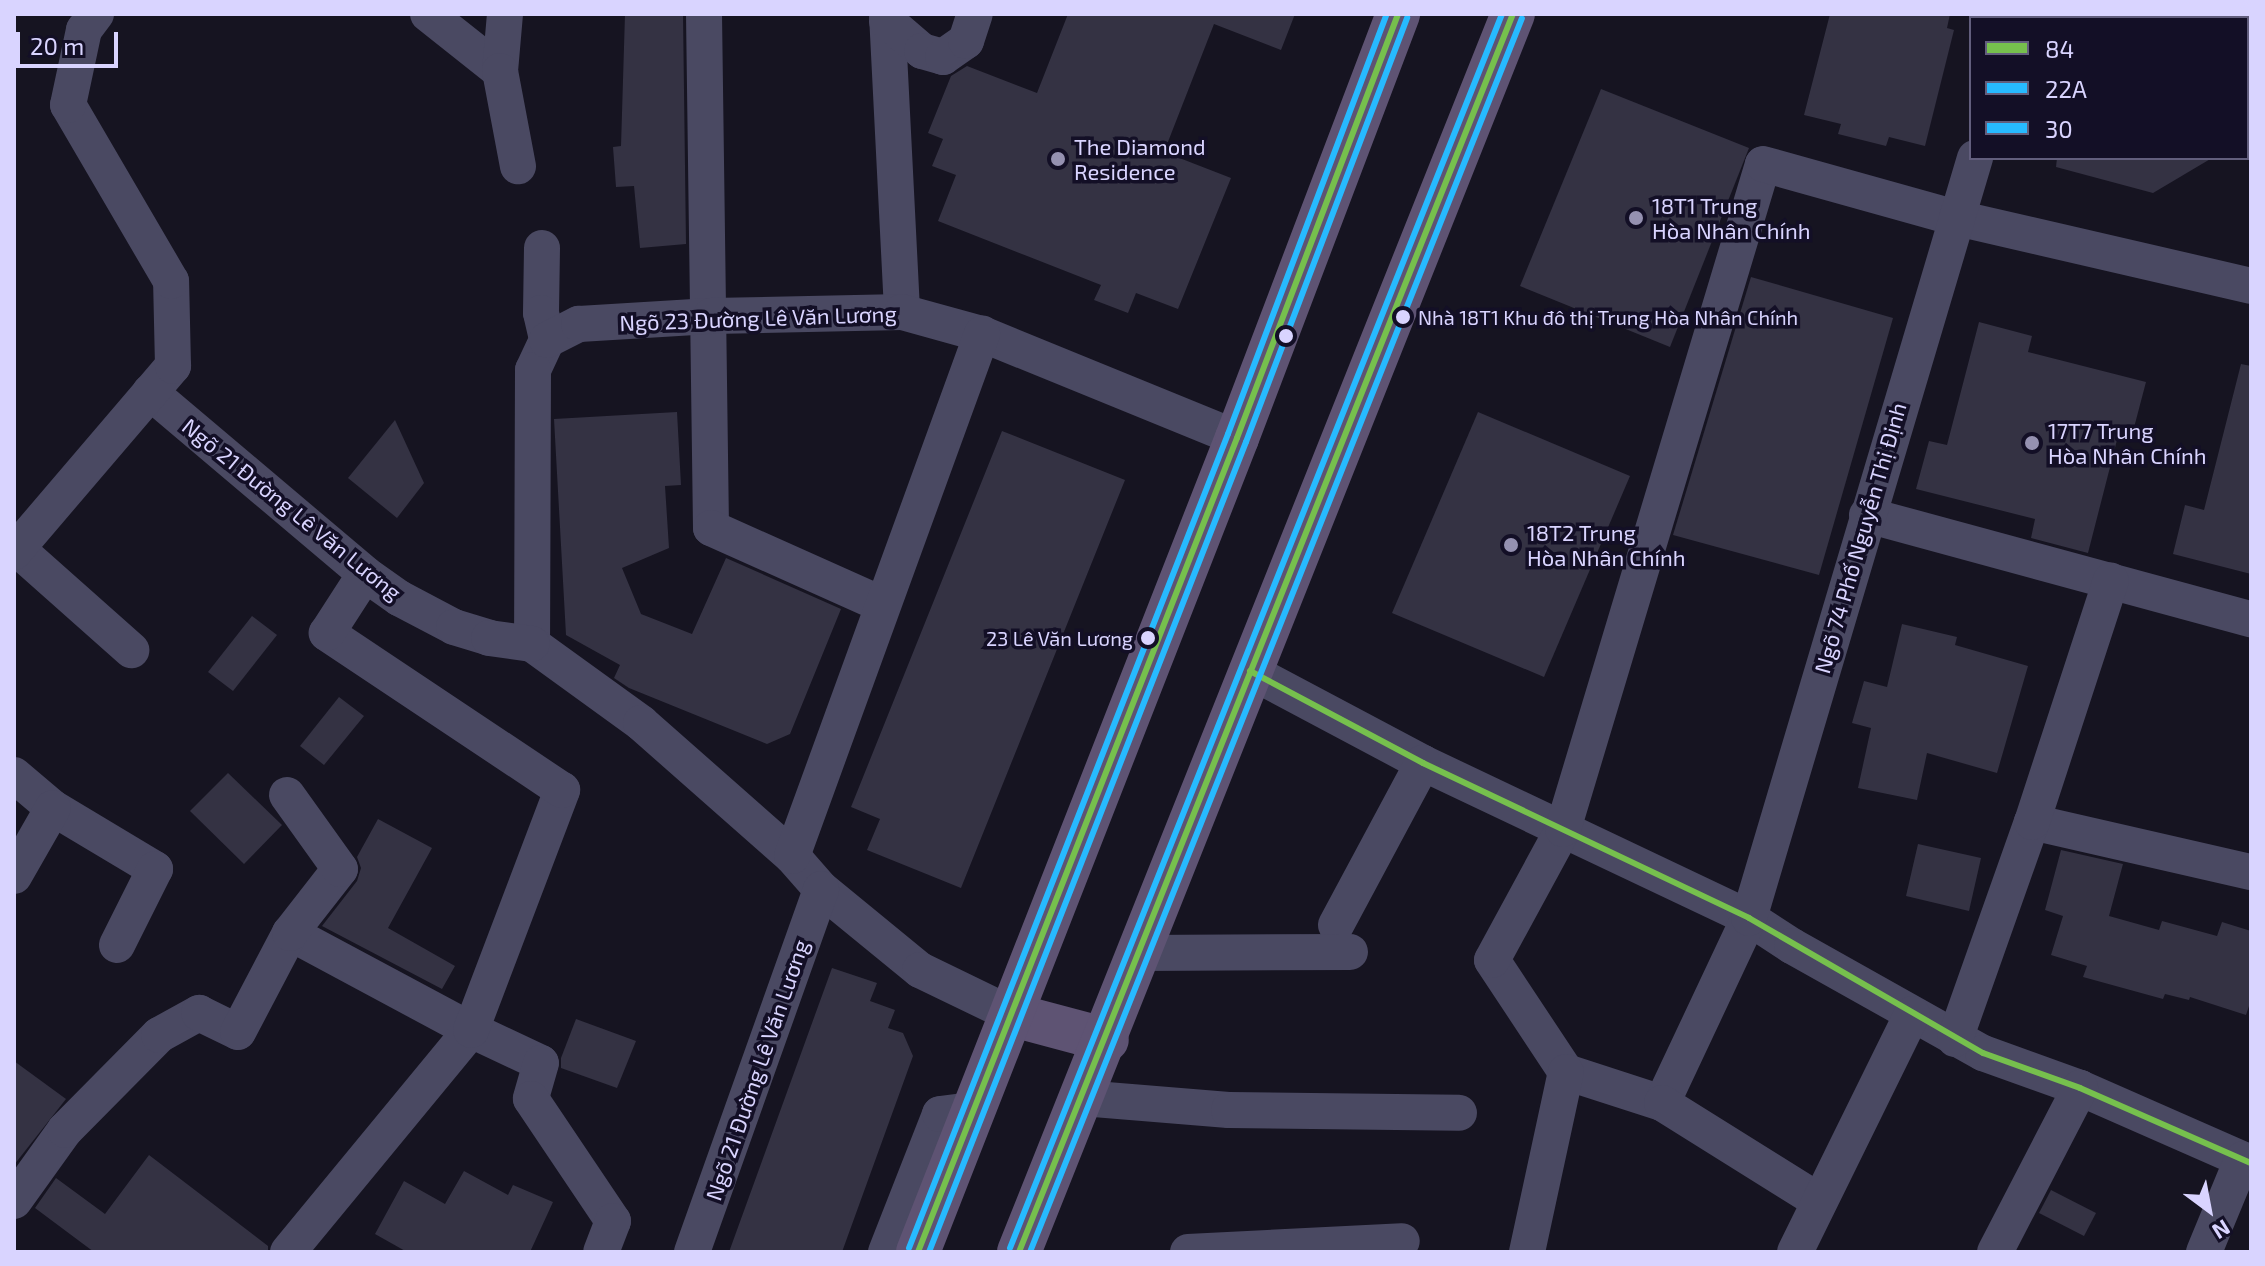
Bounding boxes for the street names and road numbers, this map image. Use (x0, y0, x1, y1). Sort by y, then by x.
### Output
street label: Ngõ 23 Đường Lê Văn Lương (619, 300, 897, 336)
street label: Ngõ 74 Phố Nguyễn Thị Định (1809, 399, 1911, 677)
street label: Ngõ 21 Đường Lê Văn Lương (177, 412, 407, 606)
street label: Ngõ 21 Đường Lê Văn Lương (700, 936, 814, 1204)

